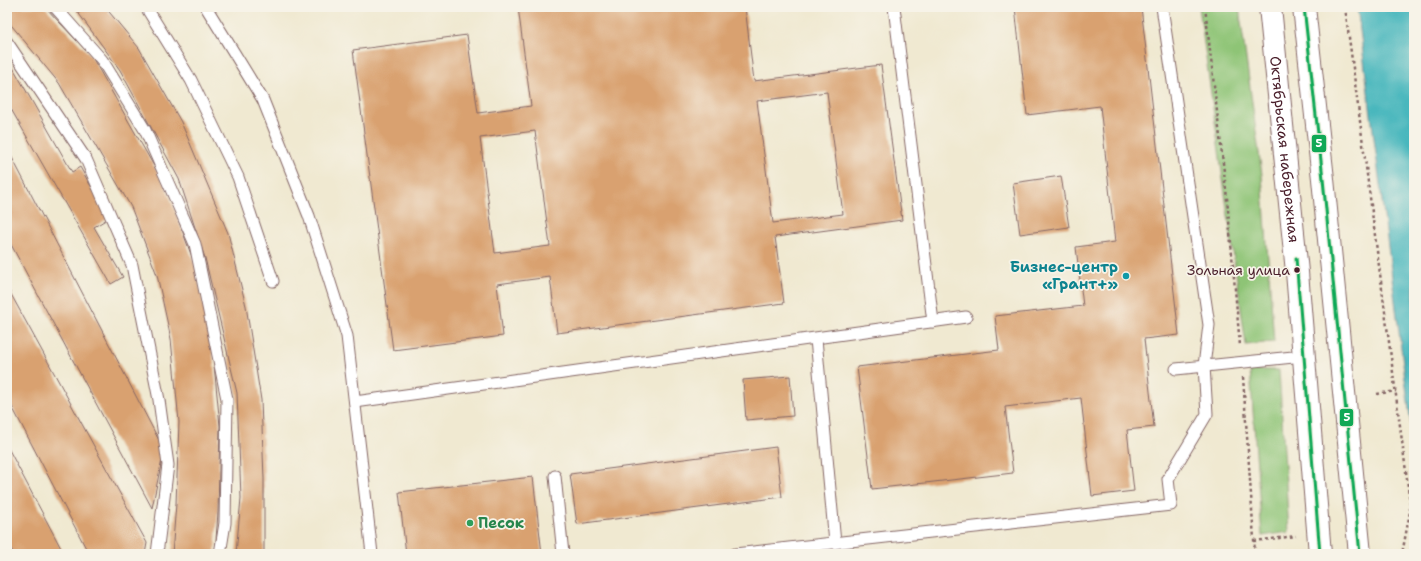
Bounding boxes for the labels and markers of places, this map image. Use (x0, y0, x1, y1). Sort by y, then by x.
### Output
place label: Бизнес-центр «Грант+» (1010, 257, 1118, 294)
place label: Зольная улица (1187, 261, 1290, 279)
marker: Зольная улица (1292, 265, 1302, 275)
marker: Бизнес-центр «Грант+» (1121, 271, 1131, 281)
place label: Песок (478, 513, 525, 533)
marker: Песок (465, 518, 475, 528)

